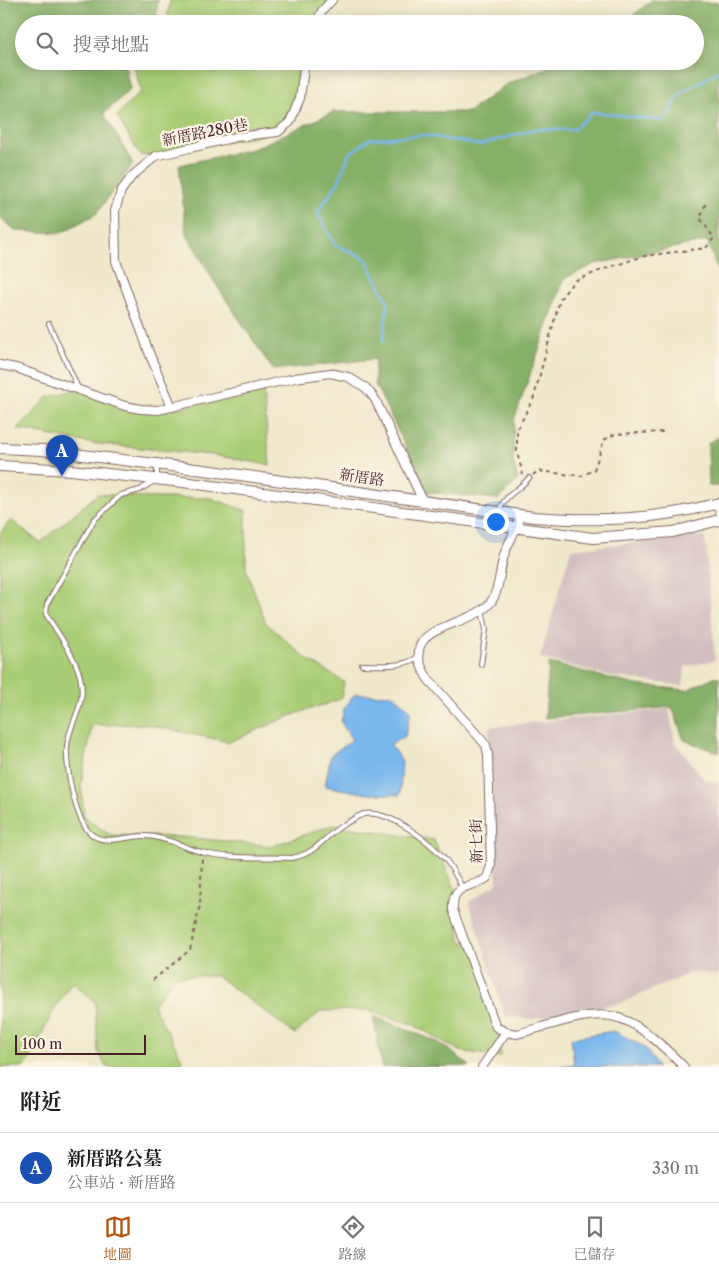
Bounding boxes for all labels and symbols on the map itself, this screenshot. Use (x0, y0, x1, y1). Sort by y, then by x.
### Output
street label: 新厝路280巷 (160, 114, 250, 150)
pin: A (46, 435, 78, 476)
street label: 新厝路 (338, 464, 386, 490)
your location (483, 509, 509, 535)
street label: 新七街 (466, 818, 486, 864)
scale bar (15, 1032, 146, 1055)

